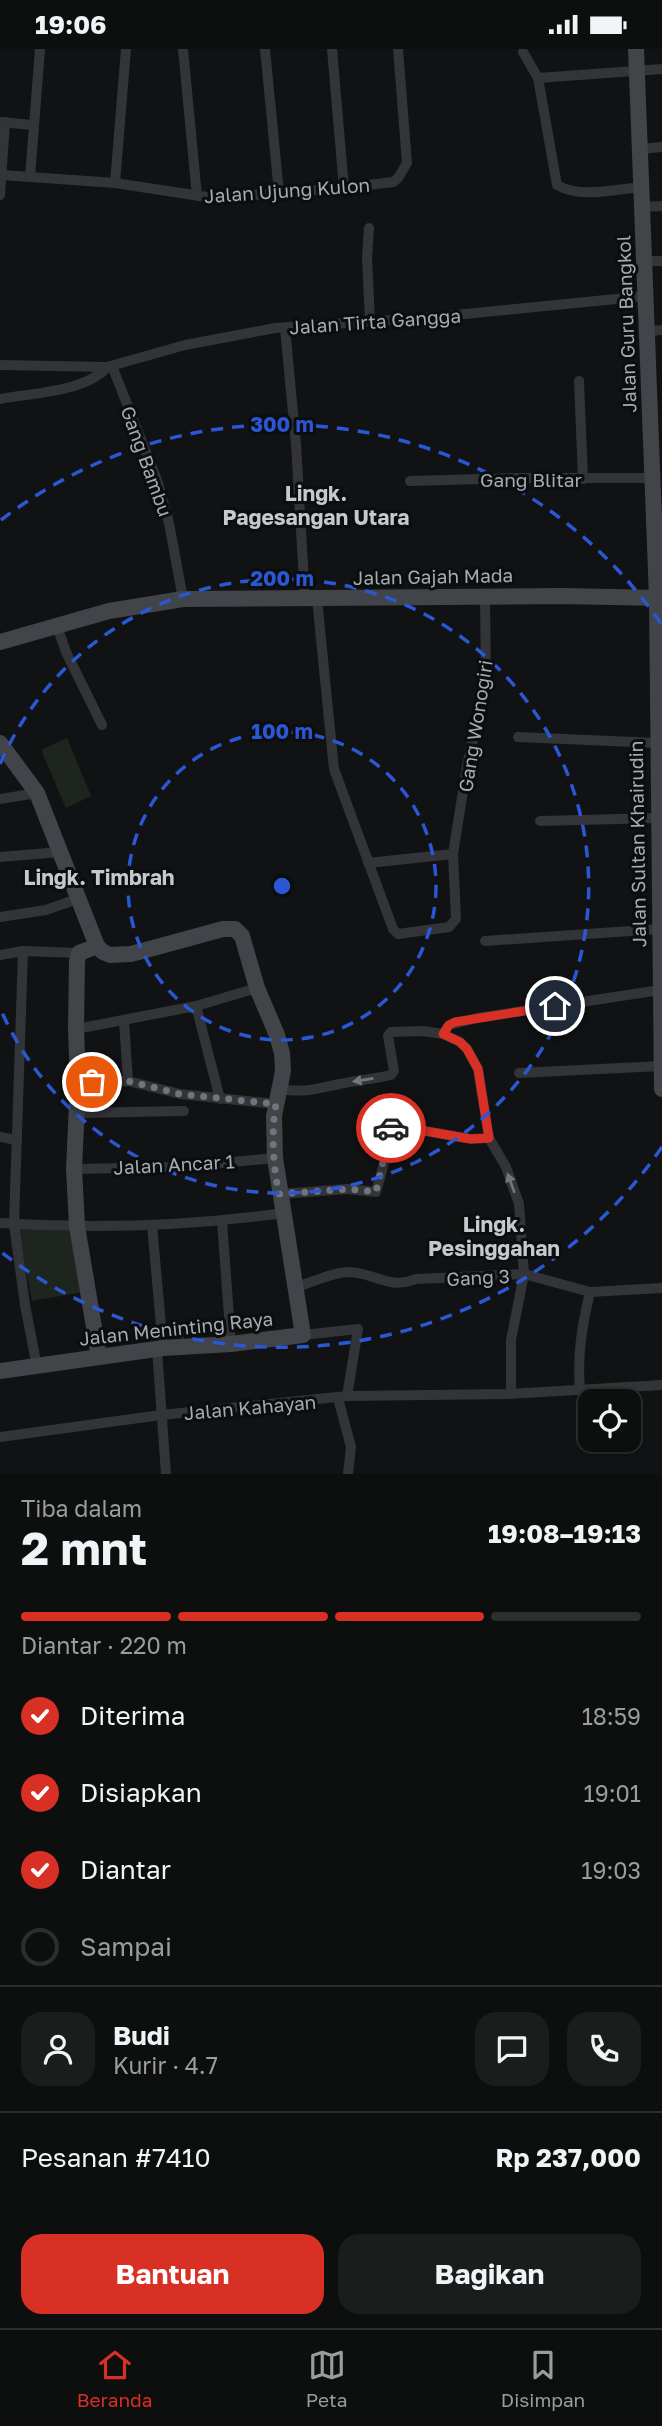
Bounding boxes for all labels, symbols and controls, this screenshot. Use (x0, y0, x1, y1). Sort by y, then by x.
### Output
text: 19:06 (35, 9, 107, 40)
street label: Jalan Ujung Kulon (203, 173, 371, 207)
street label: Jalan Guru Bangkol (611, 235, 641, 413)
street label: Jalan Tirta Gangga (288, 304, 462, 338)
street label: Gang Bambu (116, 403, 178, 519)
text: 300 m (250, 411, 314, 437)
street label: Gang Blitar (480, 468, 583, 491)
district label: Lingk. Pagesangan Utara (223, 480, 409, 530)
street label: Jalan Gajah Mada (353, 563, 513, 589)
text: 200 m (250, 565, 314, 591)
street label: Gang Wonogiri (453, 658, 497, 794)
text: 100 m (251, 718, 313, 744)
street label: Jalan Sultan Khairudin (624, 740, 650, 948)
district label: Lingk. Timbrah (23, 864, 175, 890)
centre of rings (270, 874, 294, 898)
pin (525, 976, 585, 1036)
icon: home (536, 987, 574, 1025)
pin (62, 1052, 122, 1112)
icon: bag (73, 1063, 111, 1101)
one-way arrow (352, 1075, 374, 1086)
courier (356, 1093, 426, 1163)
icon: car (372, 1109, 410, 1147)
street label: Jalan Ancar 1 (113, 1149, 235, 1179)
one-way arrow (506, 1172, 517, 1193)
district label: Lingk. Pesinggahan (428, 1211, 560, 1261)
street label: Gang 3 (446, 1264, 510, 1290)
street label: Jalan Meninting Raya (78, 1306, 274, 1350)
map controls (578, 1389, 641, 1452)
button: locate (578, 1389, 641, 1452)
street label: Jalan Kahayan (183, 1390, 317, 1424)
text: Tiba dalam (21, 1494, 142, 1522)
text: 19:08–19:13 (488, 1518, 641, 1549)
text: 2 mnt (21, 1520, 147, 1575)
text: Diantar · 220 m (21, 1631, 187, 1659)
icon: check (21, 1697, 59, 1735)
text: Diterima (80, 1700, 185, 1731)
text: 18:59 (582, 1702, 641, 1730)
icon: check (21, 1774, 59, 1812)
text: Disiapkan (80, 1777, 202, 1808)
text: 19:01 (584, 1779, 641, 1807)
icon: check (21, 1851, 59, 1889)
text: Diantar (80, 1854, 171, 1885)
text: 19:03 (581, 1856, 641, 1884)
text: Sampai (80, 1931, 172, 1962)
button: person (21, 2012, 95, 2086)
button: chat (475, 2012, 549, 2086)
button: phone (567, 2012, 641, 2086)
text: Budi (113, 2020, 170, 2051)
text: Kurir · 4.7 (113, 2051, 218, 2079)
text: Pesanan #7410 (21, 2142, 211, 2173)
text: Rp 237,000 (496, 2142, 641, 2173)
button: Bantuan (21, 2234, 324, 2314)
button: Bagikan (338, 2234, 641, 2314)
tab: Beranda (77, 2346, 152, 2411)
tab: Peta (306, 2346, 347, 2411)
tab: Disimpan (501, 2346, 585, 2411)

